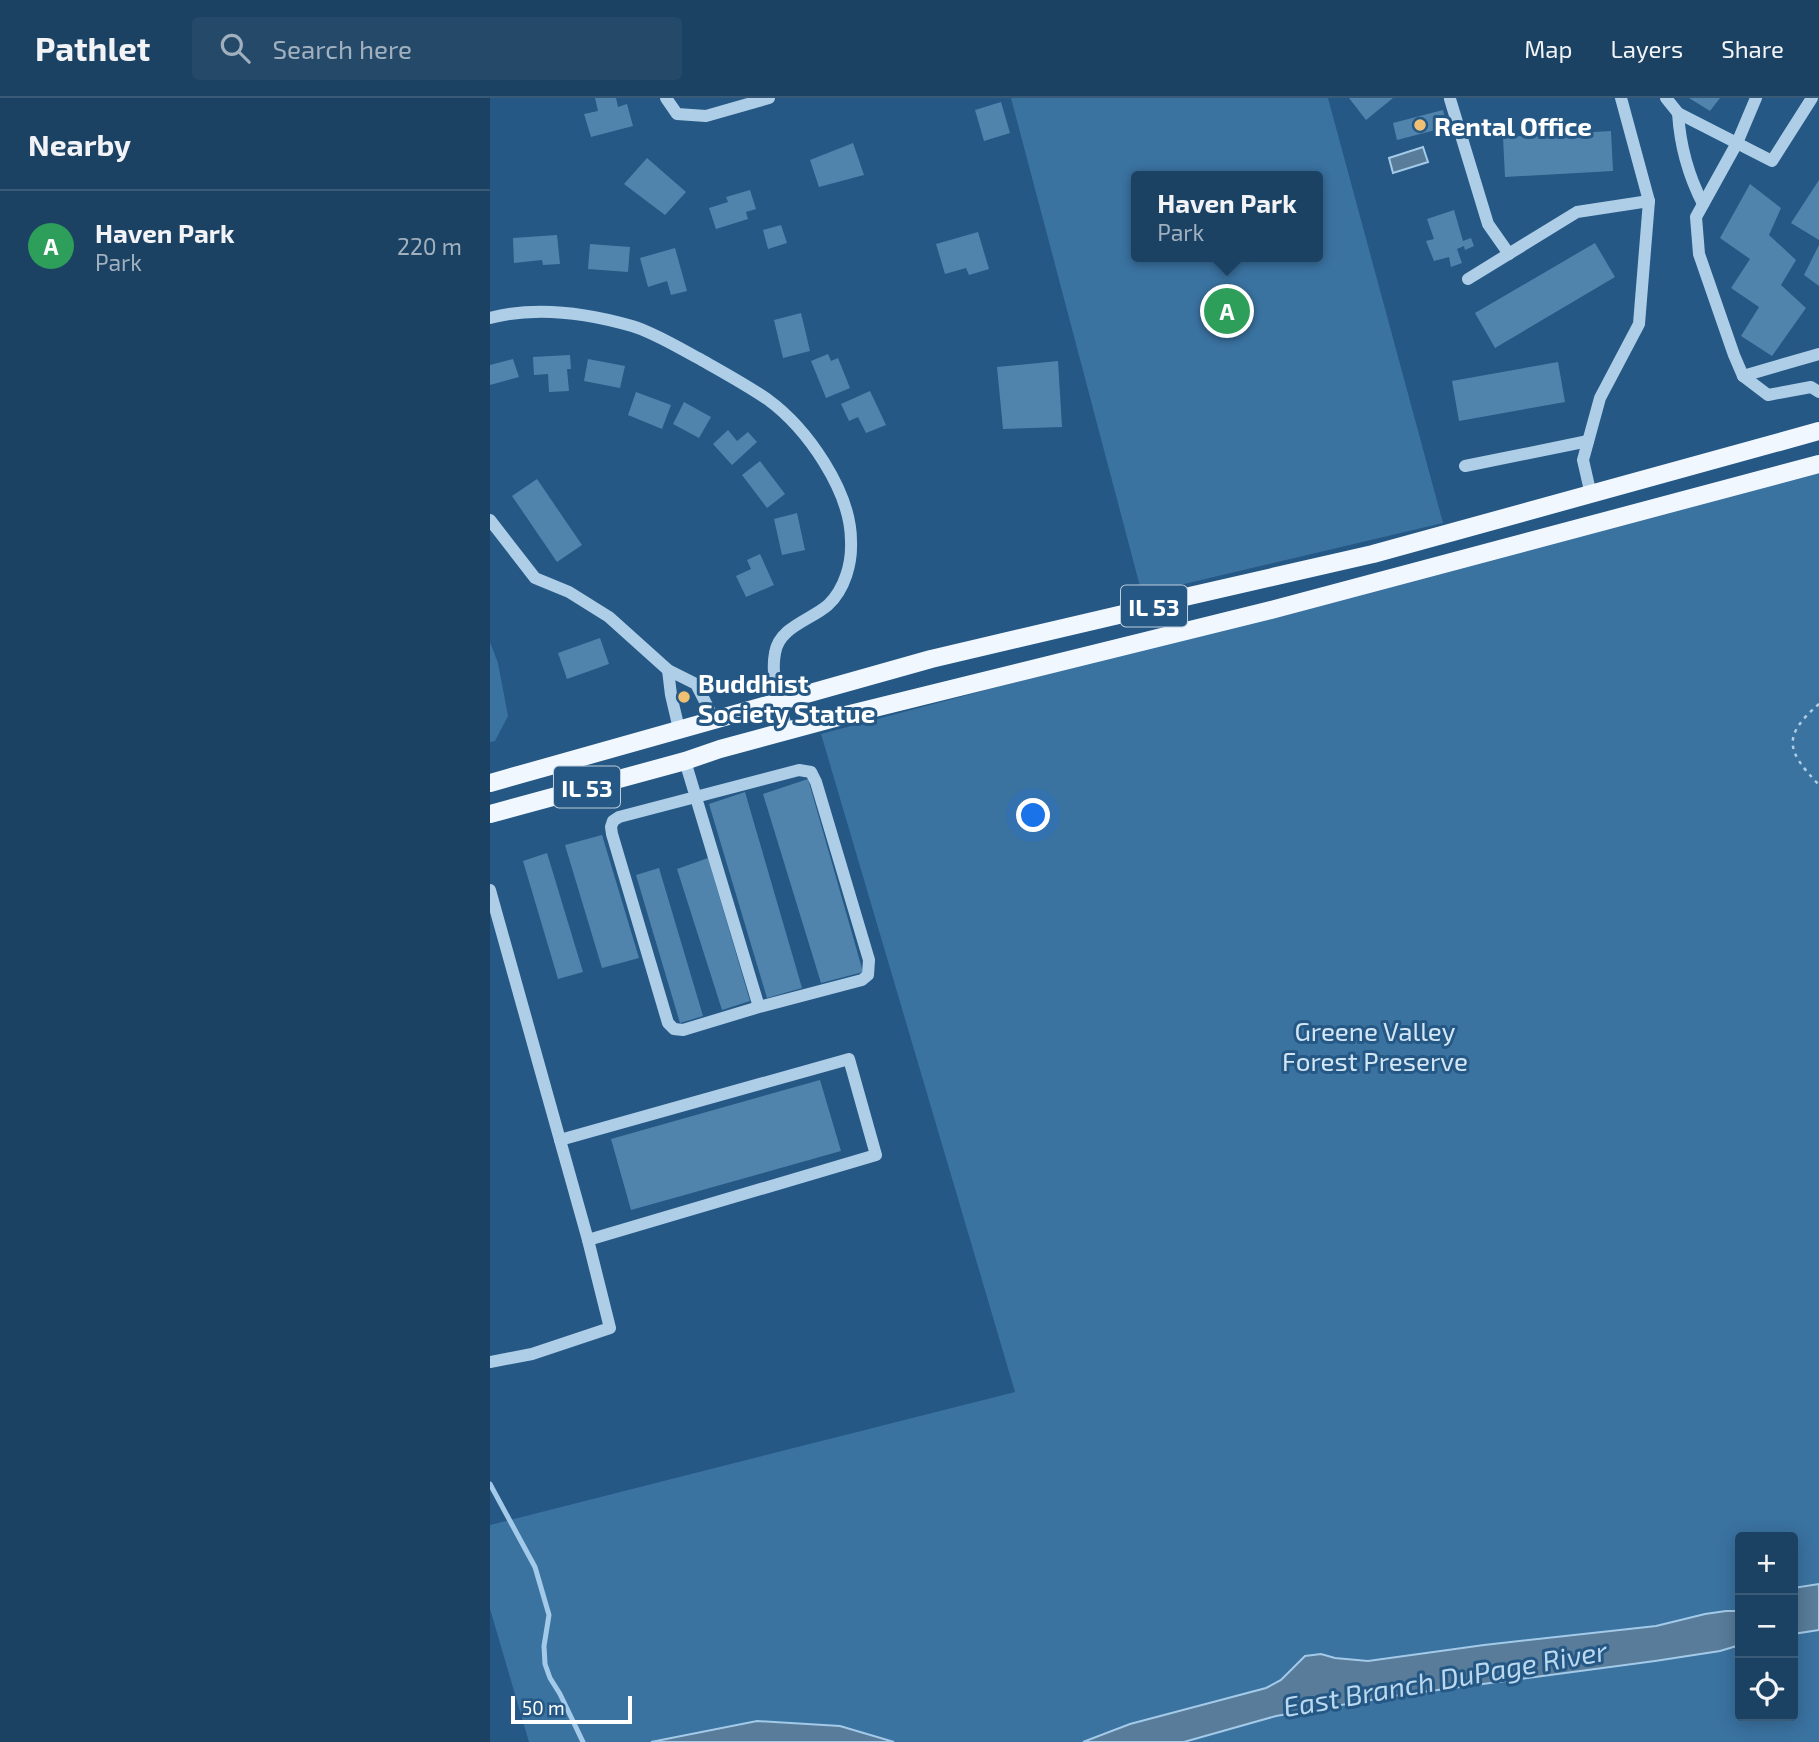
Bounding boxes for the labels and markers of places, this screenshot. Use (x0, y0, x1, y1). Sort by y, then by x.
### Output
place label: Rental Office (1434, 110, 1592, 141)
marker: Rental Office (1412, 117, 1428, 133)
pin: A (1204, 285, 1250, 337)
place label: Buddhist Society Statue (698, 667, 875, 729)
marker: Buddhist Society Statue (676, 689, 692, 705)

